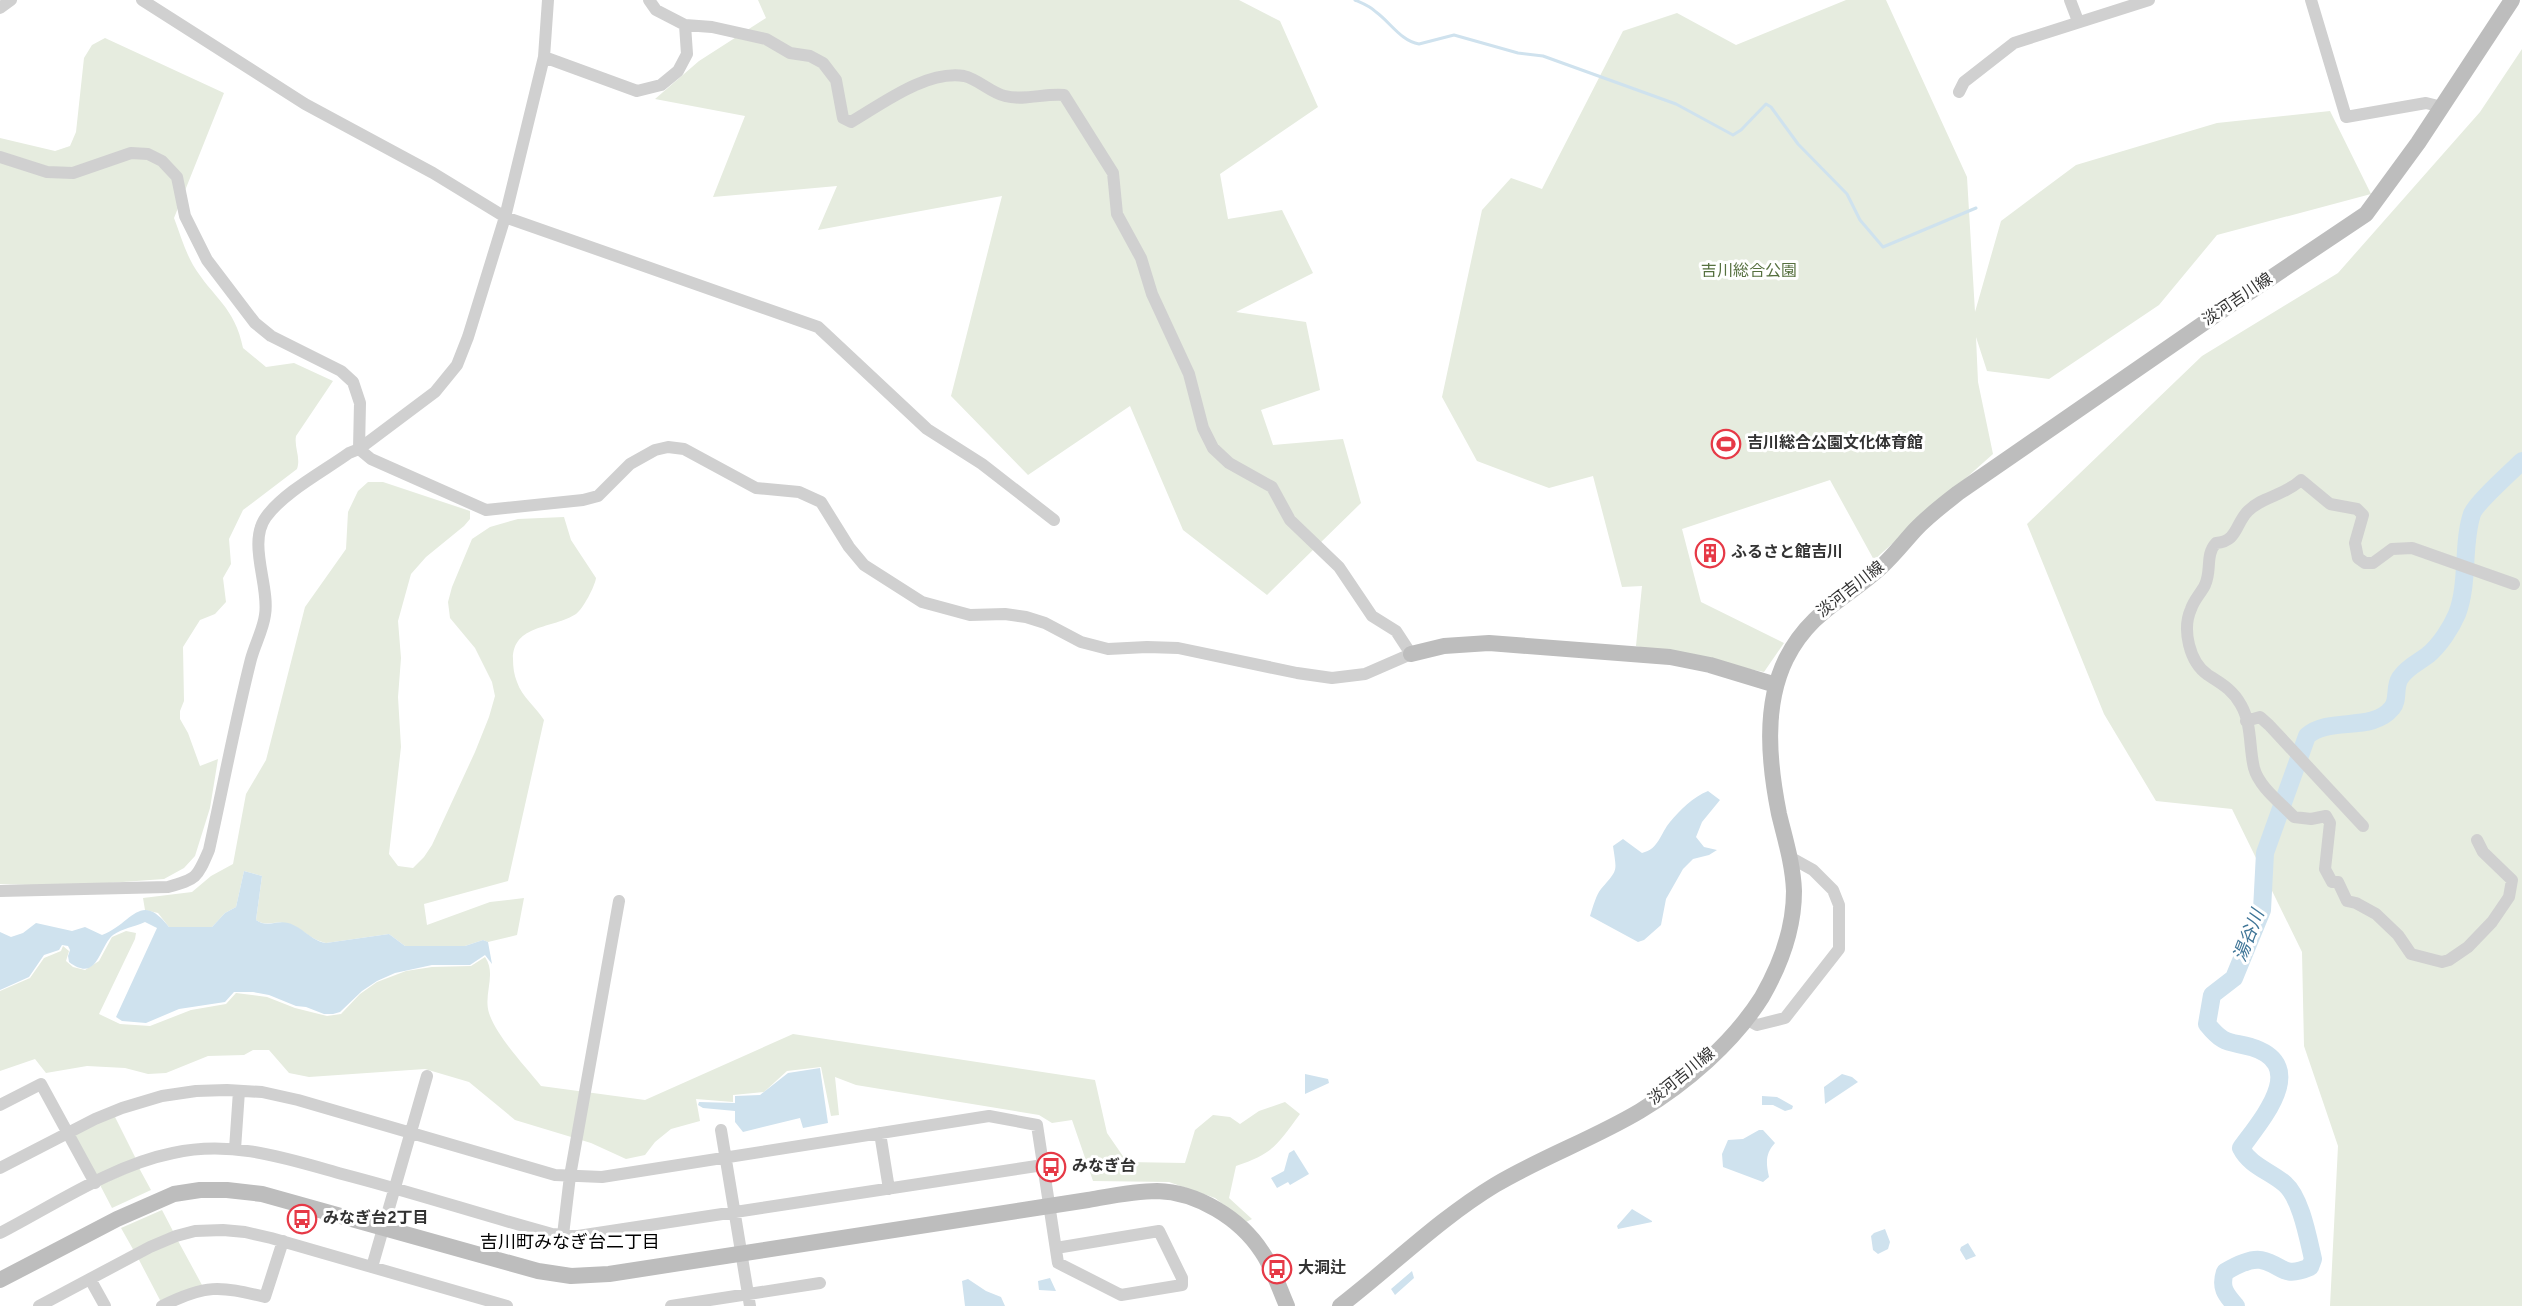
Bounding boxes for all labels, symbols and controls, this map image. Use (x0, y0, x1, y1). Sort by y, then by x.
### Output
park label: 吉川総合公園 (1701, 262, 1797, 282)
street label: 淡河吉川線 (2199, 269, 2277, 331)
sports icon: 吉川総合公園文化体育館 (1710, 428, 1742, 460)
place label: 吉川総合公園文化体育館 (1747, 433, 1923, 454)
building icon: ふるさと館吉川 (1694, 537, 1726, 569)
place label: ふるさと館吉川 (1731, 543, 1843, 563)
street label: 淡河吉川線 (1813, 557, 1889, 623)
water label: 湯谷川 (2230, 905, 2271, 965)
street label: 淡河吉川線 (1645, 1044, 1719, 1110)
bus stop icon: みなぎ台 (1035, 1151, 1067, 1183)
place label: みなぎ台 (1072, 1157, 1136, 1177)
bus stop icon: みなぎ台2丁目 (286, 1203, 318, 1235)
place label: みなぎ台2丁目 (323, 1209, 429, 1229)
district label: 吉川町みなぎ台二丁目 (480, 1232, 660, 1255)
bus stop icon: 大洞辻 (1261, 1253, 1293, 1285)
place label: 大洞辻 (1298, 1259, 1346, 1279)

